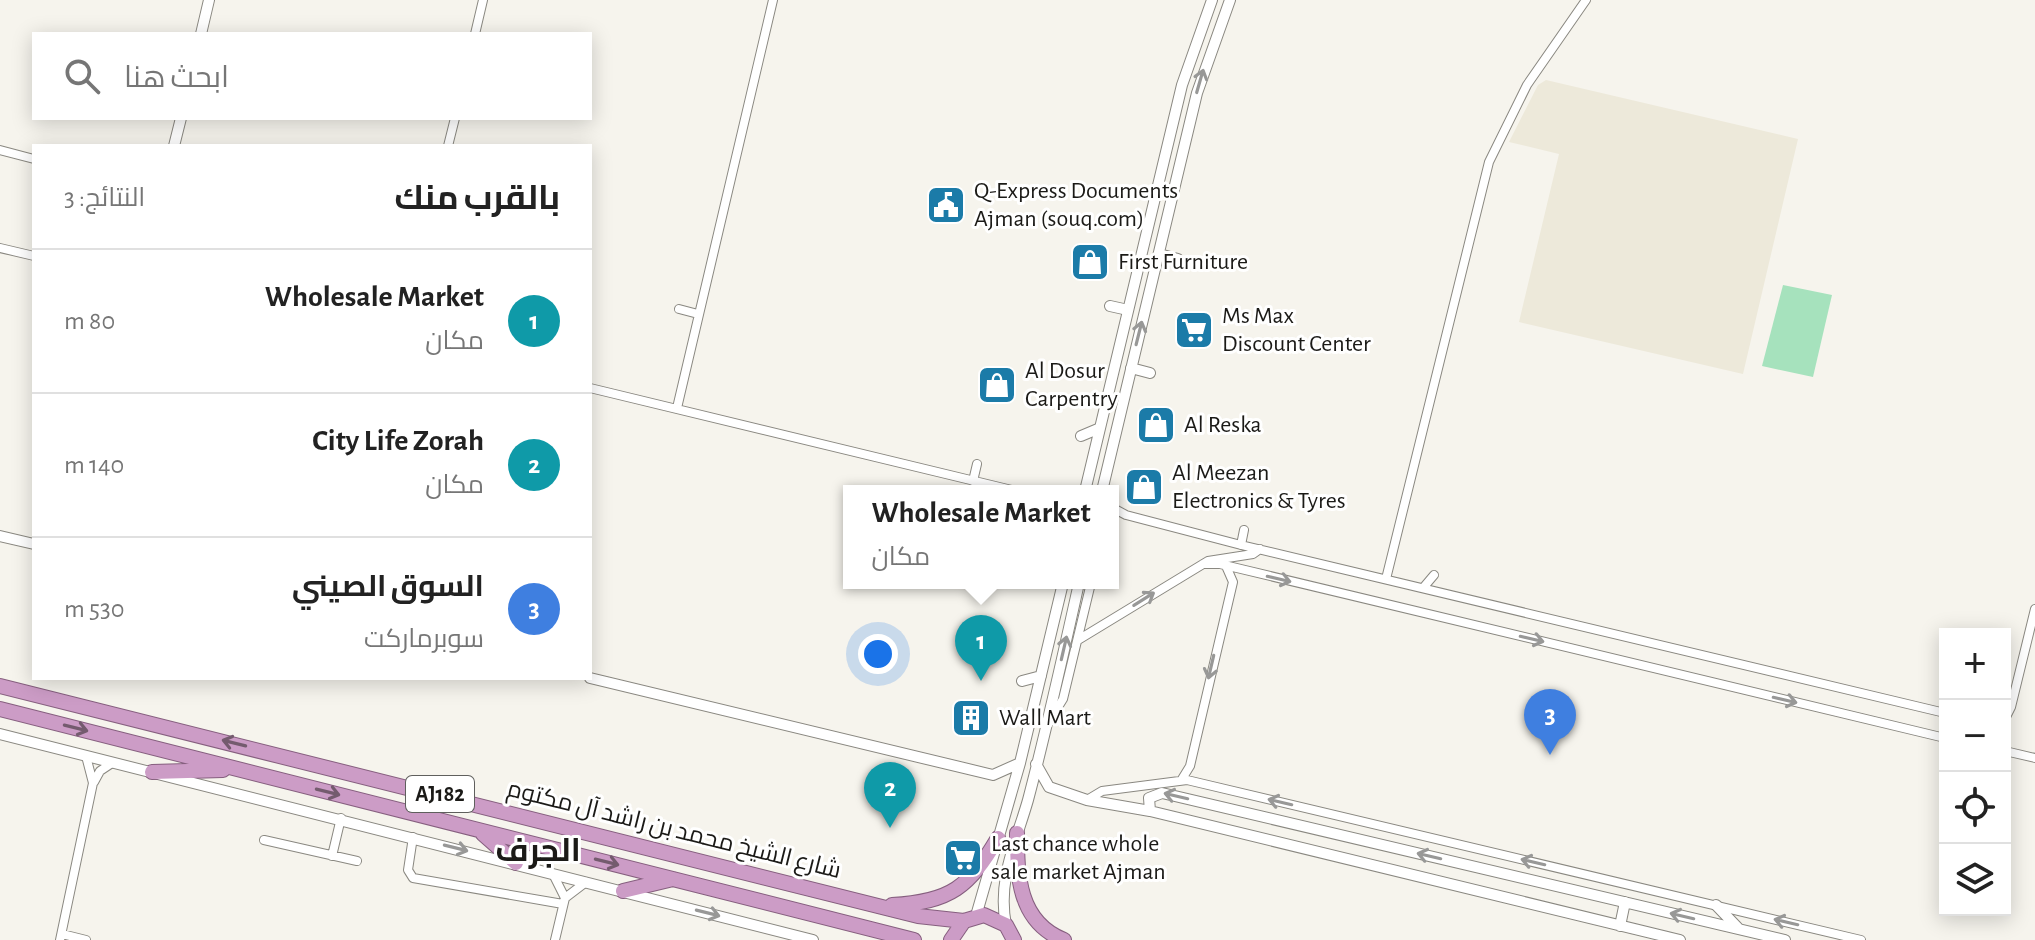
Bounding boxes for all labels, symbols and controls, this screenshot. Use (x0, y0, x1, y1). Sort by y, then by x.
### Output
search box (32, 32, 592, 120)
icon: search (60, 54, 104, 98)
text: ابحث هنا (124, 63, 229, 93)
one-way arrow (1194, 68, 1209, 94)
place label: Q-Express Documents Ajman (souq.com) (974, 179, 1178, 231)
text: بالقرب منك (394, 182, 560, 216)
public building icon: Q-Express Documents Ajman (souq.com) (925, 184, 967, 226)
text: النتائج: 3 (64, 185, 145, 211)
shop icon: First Furniture (1069, 241, 1111, 283)
place label: First Furniture (1118, 250, 1248, 274)
text: Wholesale Market (265, 282, 484, 312)
place label: Ms Max Discount Center (1222, 304, 1371, 356)
text: 80 m (64, 308, 115, 334)
text: 1 (529, 308, 539, 334)
supermarket icon: Ms Max Discount Center (1173, 309, 1215, 351)
one-way arrow (1133, 321, 1148, 347)
text: مكان (425, 328, 484, 354)
place label: Al Dosur Carpentry (1025, 359, 1118, 411)
shop icon: Al Dosur Carpentry (976, 364, 1018, 406)
shop icon: Al Reska (1135, 404, 1177, 446)
place label: Al Reska (1184, 413, 1262, 437)
text: City Life Zorah (312, 426, 484, 456)
text: 140 m (64, 452, 124, 478)
text: 2 (528, 452, 540, 478)
place label: Al Meezan Electronics & Tyres (1172, 461, 1346, 513)
shop icon: Al Meezan Electronics & Tyres (1123, 466, 1165, 508)
text: مكان (425, 472, 484, 498)
popup (843, 485, 1119, 589)
text: Wholesale Market (871, 498, 1091, 528)
text: مكان (871, 544, 930, 570)
text: السوق الصيني (292, 572, 484, 602)
one-way arrow (1266, 572, 1292, 587)
one-way arrow (1133, 590, 1155, 607)
text: 530 m (64, 596, 124, 622)
text: 3 (528, 596, 540, 622)
pin: 1 (955, 615, 1007, 681)
text: سوبرماركت (364, 626, 484, 652)
map controls (1939, 628, 2011, 916)
button: + (1939, 628, 2011, 700)
one-way arrow (1519, 633, 1545, 648)
your location (858, 634, 898, 674)
one-way arrow (1057, 636, 1072, 662)
one-way arrow (1203, 654, 1218, 679)
pin: 3 (1524, 689, 1576, 755)
one-way arrow (1772, 693, 1797, 708)
building icon: Wall Mart (950, 697, 992, 739)
button: − (1939, 700, 2011, 772)
place label: Wall Mart (999, 706, 1091, 730)
one-way arrow (62, 722, 88, 737)
one-way arrow (222, 735, 248, 750)
pin: 2 (864, 762, 916, 828)
button: locate (1939, 772, 2011, 844)
street label: شارع الشيخ محمد بن راشد آل مكتوم (504, 775, 844, 886)
road number: AJ182 (406, 776, 474, 812)
one-way arrow (314, 785, 340, 800)
one-way arrow (1164, 788, 1190, 803)
one-way arrow (1267, 793, 1293, 808)
place label: Last chance whole sale market Ajman (991, 832, 1166, 884)
district label: الجرف (495, 835, 581, 869)
supermarket icon: Last chance whole sale market Ajman (942, 837, 984, 879)
one-way arrow (443, 841, 468, 856)
button: layers (1939, 844, 2011, 916)
one-way arrow (1417, 848, 1443, 863)
one-way arrow (1520, 854, 1546, 869)
one-way arrow (594, 855, 620, 870)
one-way arrow (694, 906, 720, 921)
one-way arrow (1670, 908, 1696, 923)
one-way arrow (1773, 914, 1799, 929)

